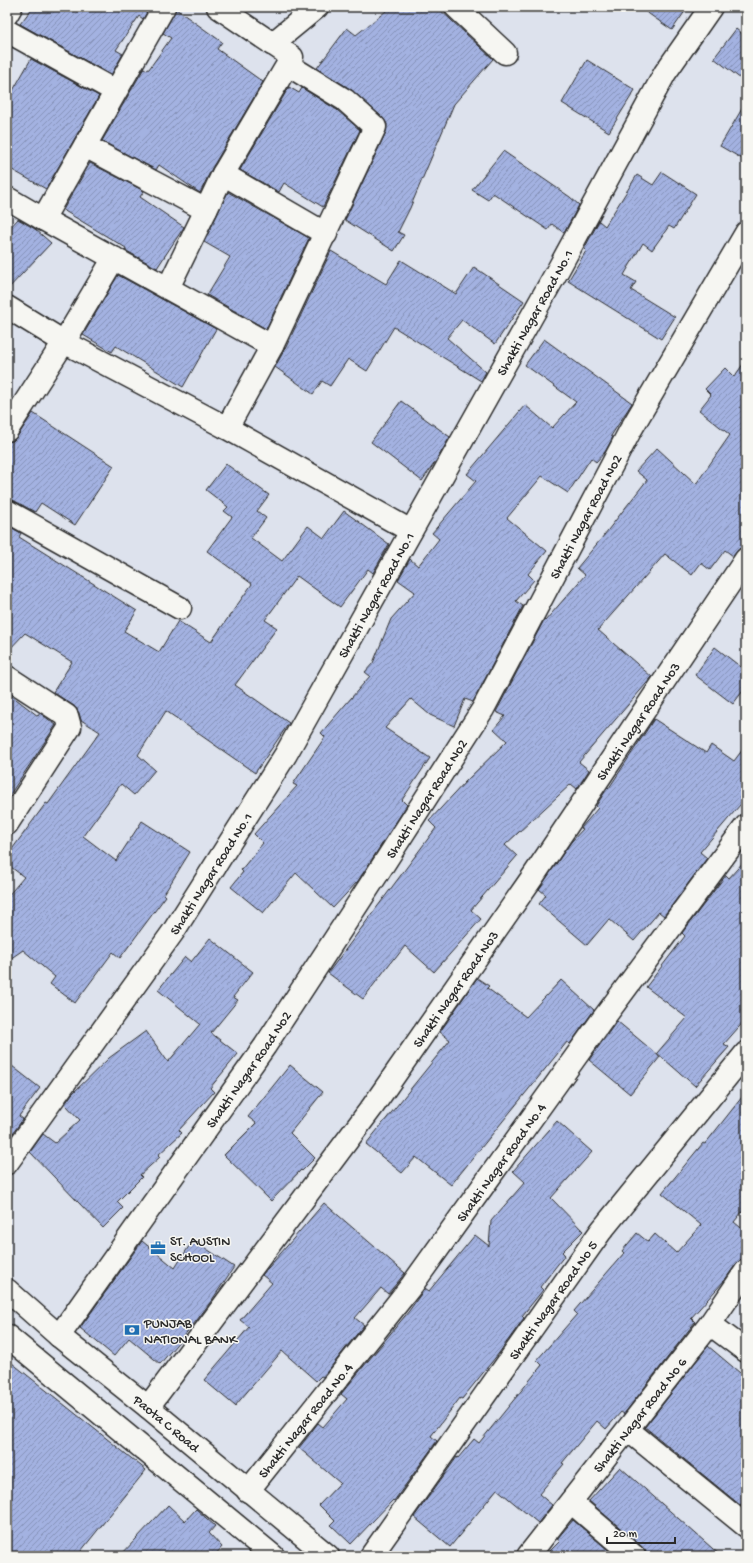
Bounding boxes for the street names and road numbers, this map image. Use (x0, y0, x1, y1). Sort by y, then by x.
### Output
street label: Shakti Nagar Road No.1 (494, 248, 578, 379)
street label: Shakti Nagar Road No2 (547, 452, 627, 583)
street label: Shakti Nagar Road No.1 (336, 530, 420, 662)
street label: Shakti Nagar Road No3 (594, 660, 685, 785)
street label: Shakti Nagar Road No2 (383, 737, 472, 863)
street label: Shakti Nagar Road No.1 (167, 810, 257, 939)
street label: Shakti Nagar Road No3 (410, 928, 504, 1052)
street label: Shakti Nagar Road No2 (203, 1009, 296, 1132)
street label: Shakti Nagar Road No.4 (454, 1100, 551, 1226)
street label: Shakti Nagar Road No 5 (506, 1238, 602, 1364)
street label: Shakti Nagar Road No 6 (591, 1354, 692, 1477)
street label: Shakti Nagar Road No.4 (256, 1360, 358, 1482)
street label: Paota C Road (128, 1392, 204, 1458)

